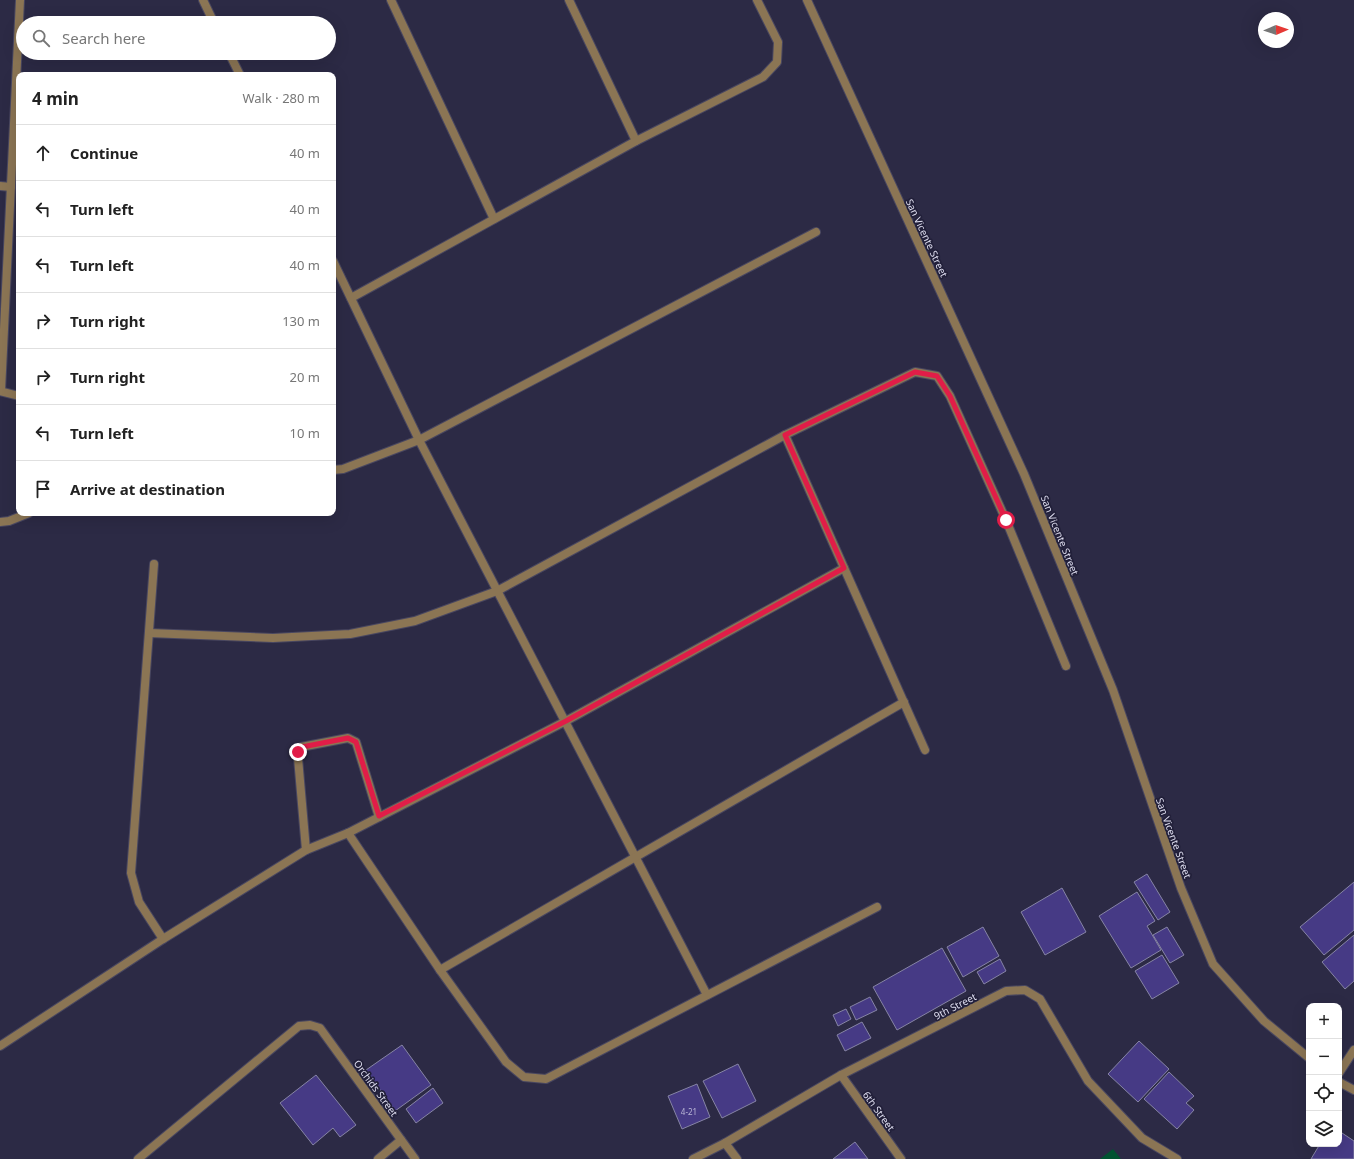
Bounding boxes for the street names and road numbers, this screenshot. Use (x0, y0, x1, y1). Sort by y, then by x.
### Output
street label: San Vicente Street (903, 197, 951, 280)
street label: San Vicente Street (1038, 493, 1083, 577)
street label: San Vicente Street (1153, 796, 1195, 881)
street label: 9th Street (931, 989, 979, 1023)
street label: Orchids Street (351, 1057, 402, 1119)
street label: 6th Street (860, 1088, 898, 1134)

